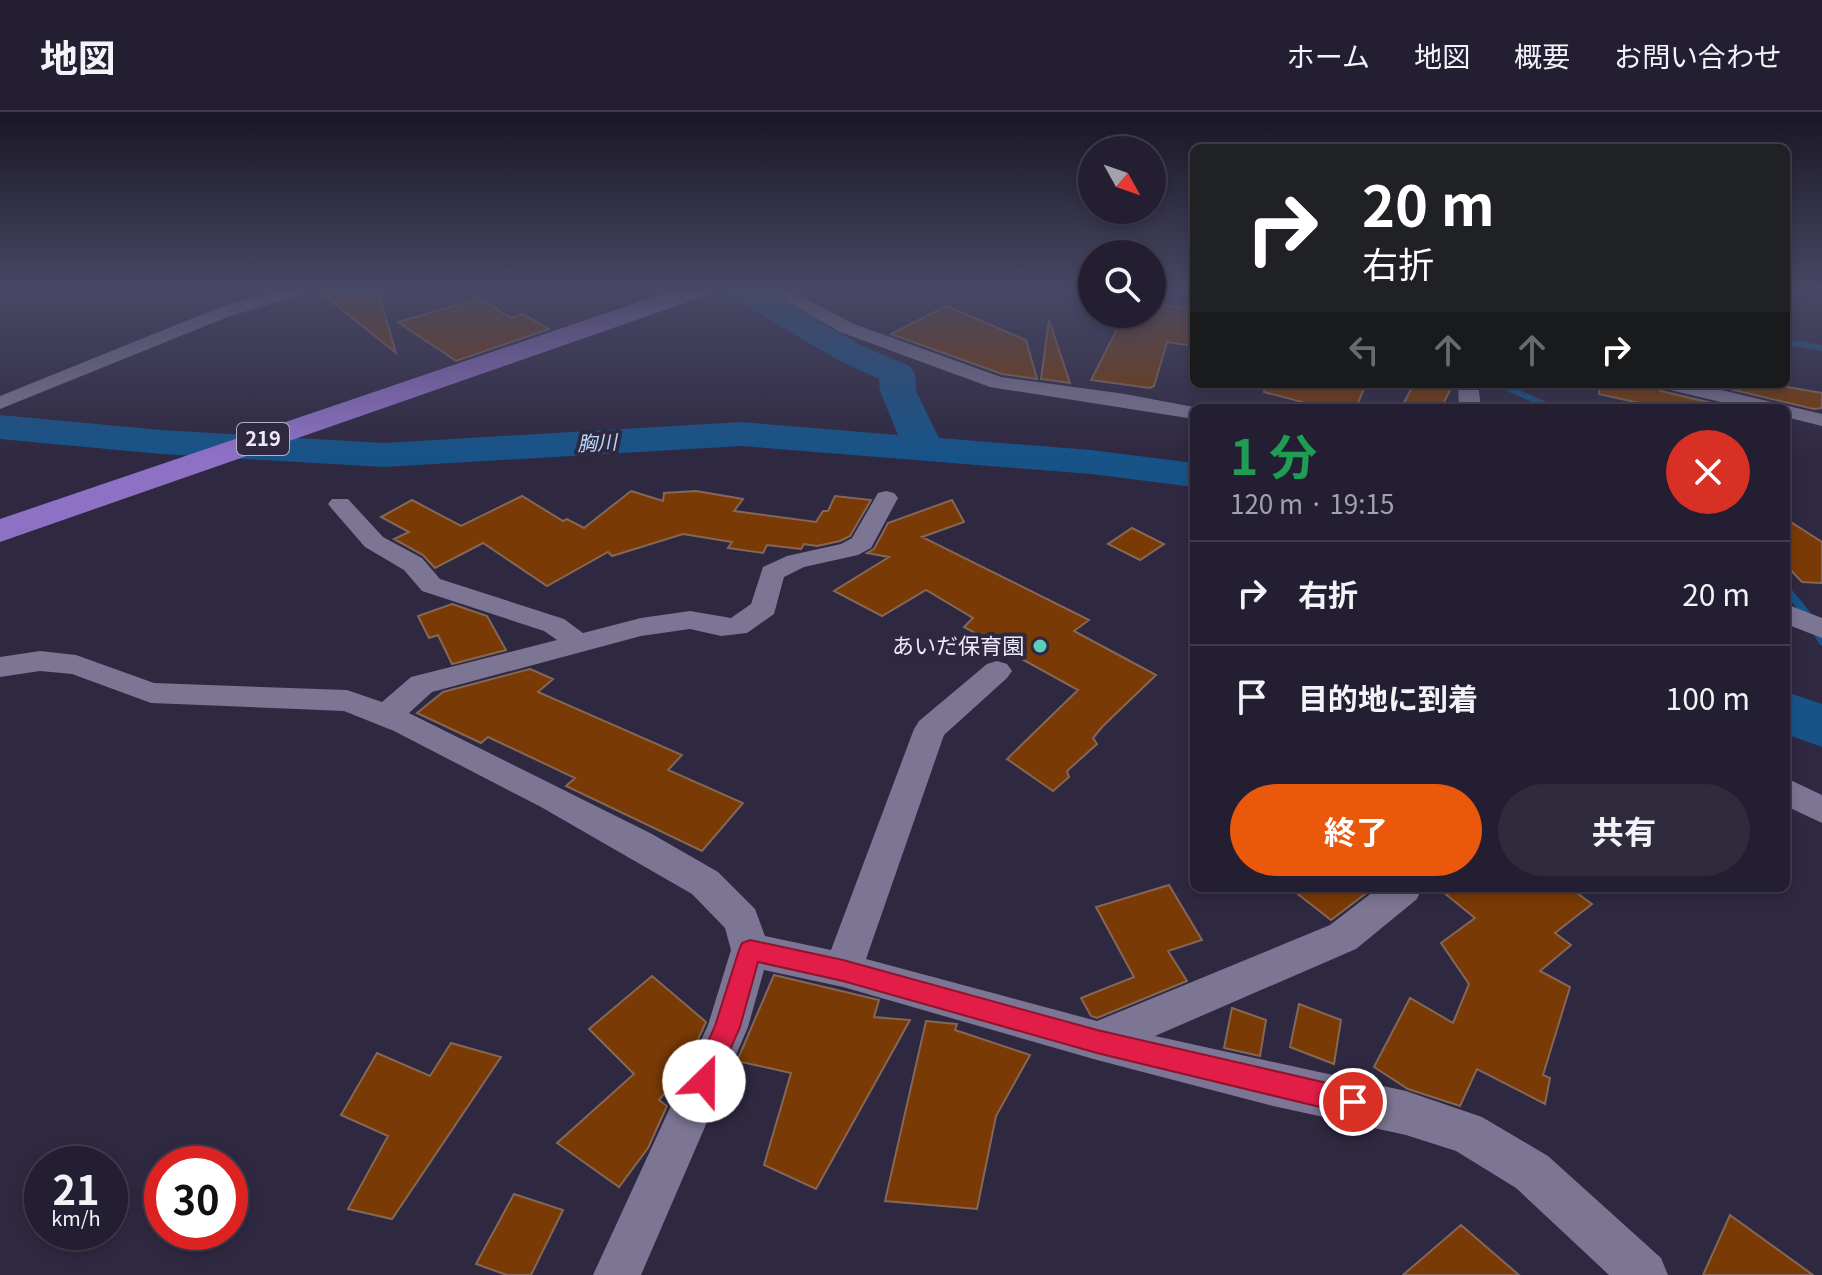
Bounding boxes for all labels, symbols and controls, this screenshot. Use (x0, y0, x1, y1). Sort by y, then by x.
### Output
text: 地図 (40, 28, 116, 83)
text: ホーム (1287, 35, 1370, 75)
text: 地図 (1414, 35, 1470, 75)
text: 概要 (1514, 35, 1570, 75)
text: お問い合わせ (1614, 35, 1782, 75)
north arrow (1078, 136, 1166, 224)
map controls (1078, 136, 1166, 328)
text: 20 m (1362, 161, 1495, 242)
icon: right (1230, 176, 1334, 280)
text: 右折 (1362, 236, 1434, 288)
button: search (1078, 240, 1166, 328)
icon: left (1342, 328, 1386, 372)
icon: ahead (1426, 328, 1470, 372)
icon: ahead (1510, 328, 1554, 372)
icon: right (1594, 328, 1638, 372)
text: 1 分 (1230, 419, 1317, 489)
road number: 219 (237, 423, 289, 455)
water label: 胸川 (576, 426, 620, 457)
button: close (1666, 430, 1750, 514)
text: 120 m · 19:15 (1230, 484, 1394, 521)
icon: right (1230, 571, 1274, 615)
text: 右折 (1298, 571, 1358, 615)
text: 20 m (1682, 571, 1750, 615)
place label: あいだ保育園 (892, 628, 1024, 660)
marker: あいだ保育園 (1031, 637, 1049, 655)
icon: arrive (1230, 675, 1274, 719)
text: 目的地に到着 (1298, 675, 1478, 719)
text: 100 m (1666, 675, 1750, 719)
button: 終了 (1230, 784, 1482, 876)
button: 共有 (1498, 784, 1750, 876)
position arrow (662, 1039, 746, 1123)
pin (1319, 1068, 1387, 1136)
icon: arrive (1331, 1080, 1375, 1124)
speed limit sign: 30 (144, 1146, 248, 1250)
text: 21 (52, 1159, 100, 1217)
text: km/h (51, 1203, 101, 1232)

